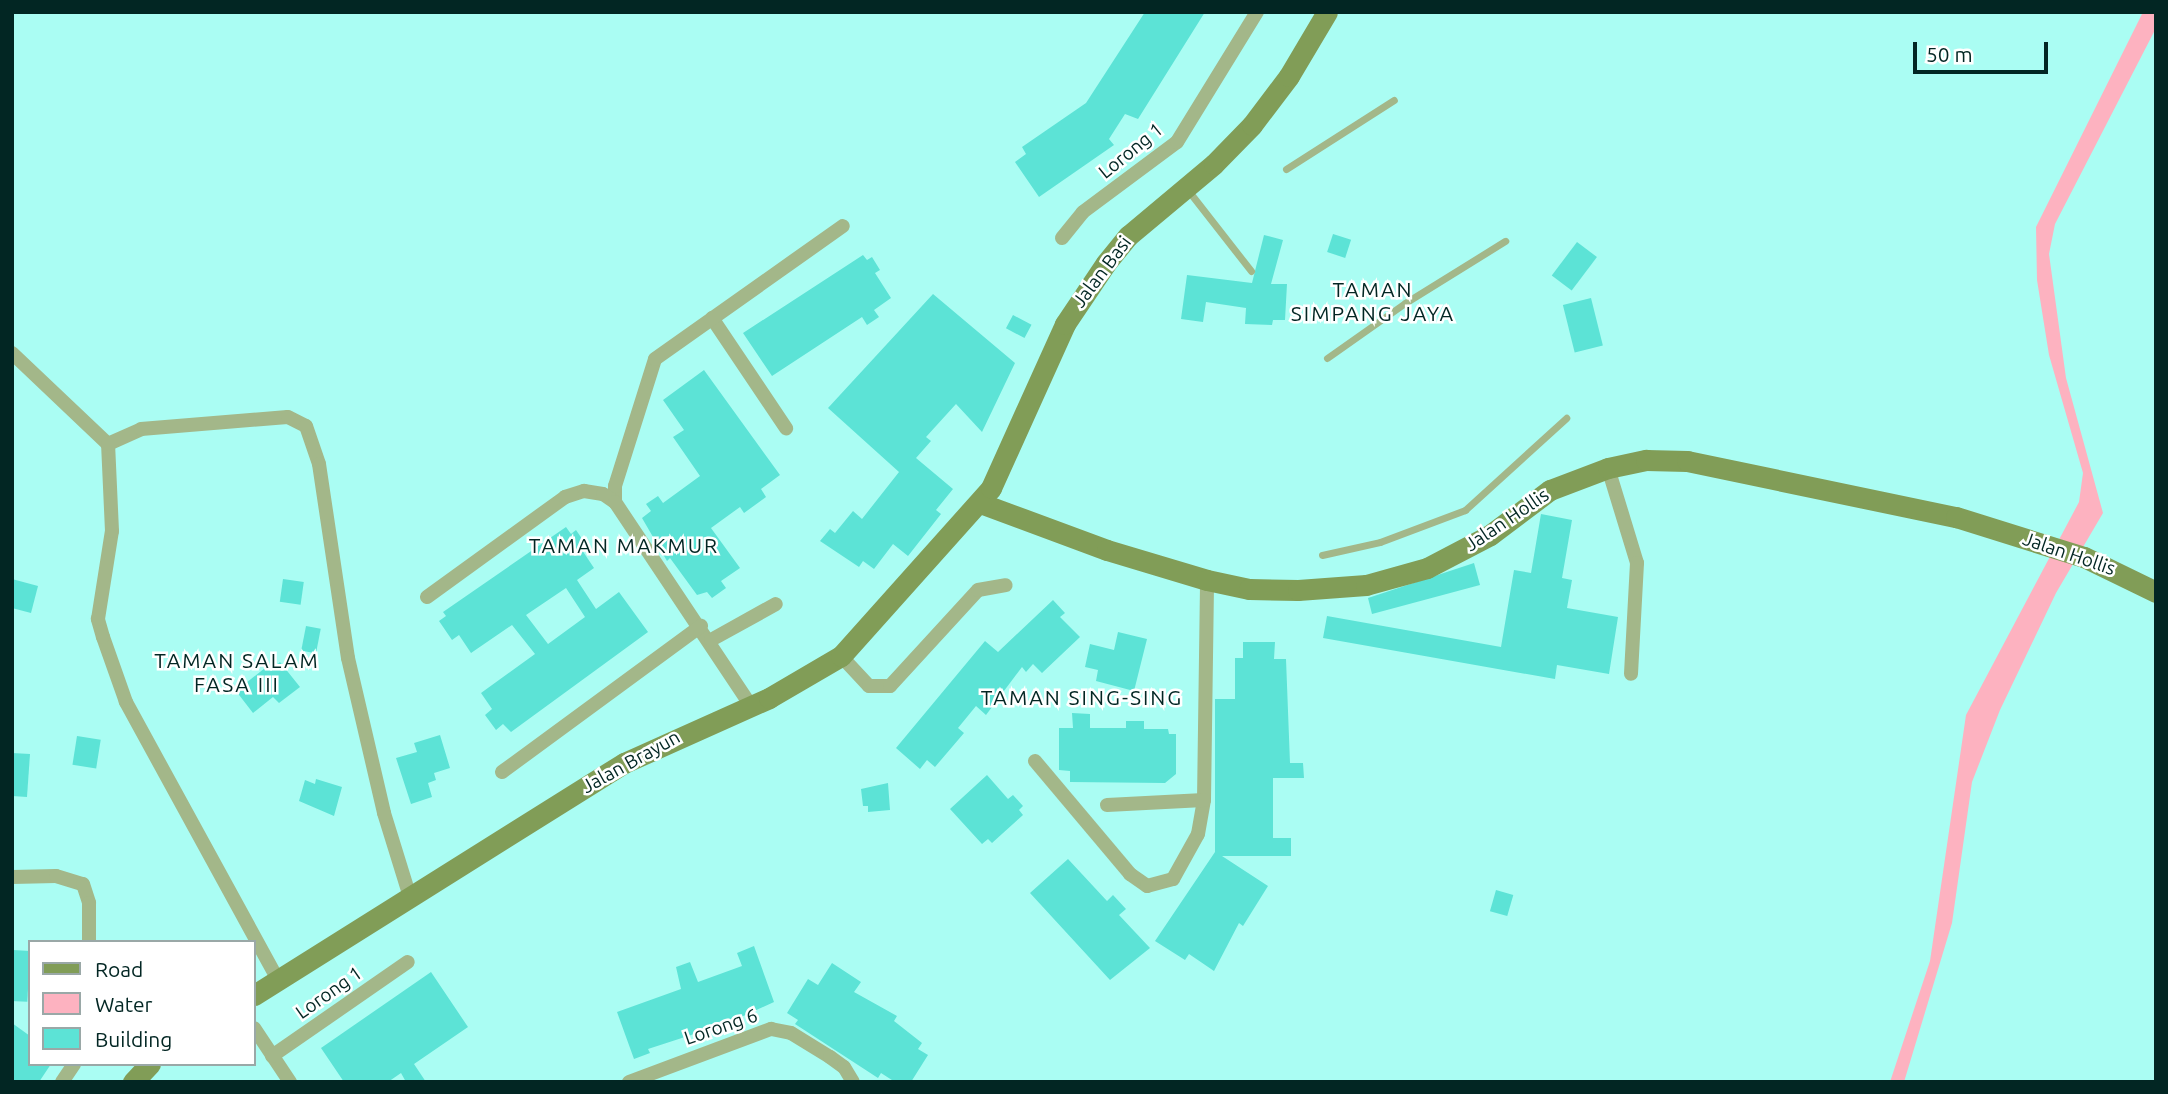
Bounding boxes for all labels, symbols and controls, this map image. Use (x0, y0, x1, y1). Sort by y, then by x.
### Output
scale bar (1916, 28, 2051, 72)
text: 50 m (1926, 42, 1973, 66)
street label: Lorong 1 (1094, 118, 1168, 184)
street label: Jalan Basi (1068, 232, 1136, 312)
district label: TAMAN SIMPANG JAYA (1292, 276, 1454, 326)
street label: Jalan Hollis (1461, 484, 1553, 556)
street label: Jalan Hollis (2020, 528, 2118, 580)
district label: TAMAN MAKMUR (530, 532, 718, 558)
district label: TAMAN SALAM FASA III (156, 647, 318, 697)
district label: TAMAN SING-SING (983, 684, 1181, 710)
street label: Jalan Brayun (578, 726, 684, 798)
legend (28, 940, 256, 1066)
text: Road (95, 957, 143, 981)
street label: Lorong 1 (291, 962, 367, 1024)
text: Water (95, 992, 153, 1016)
street label: Lorong 6 (681, 1004, 761, 1050)
text: Building (95, 1027, 172, 1051)

